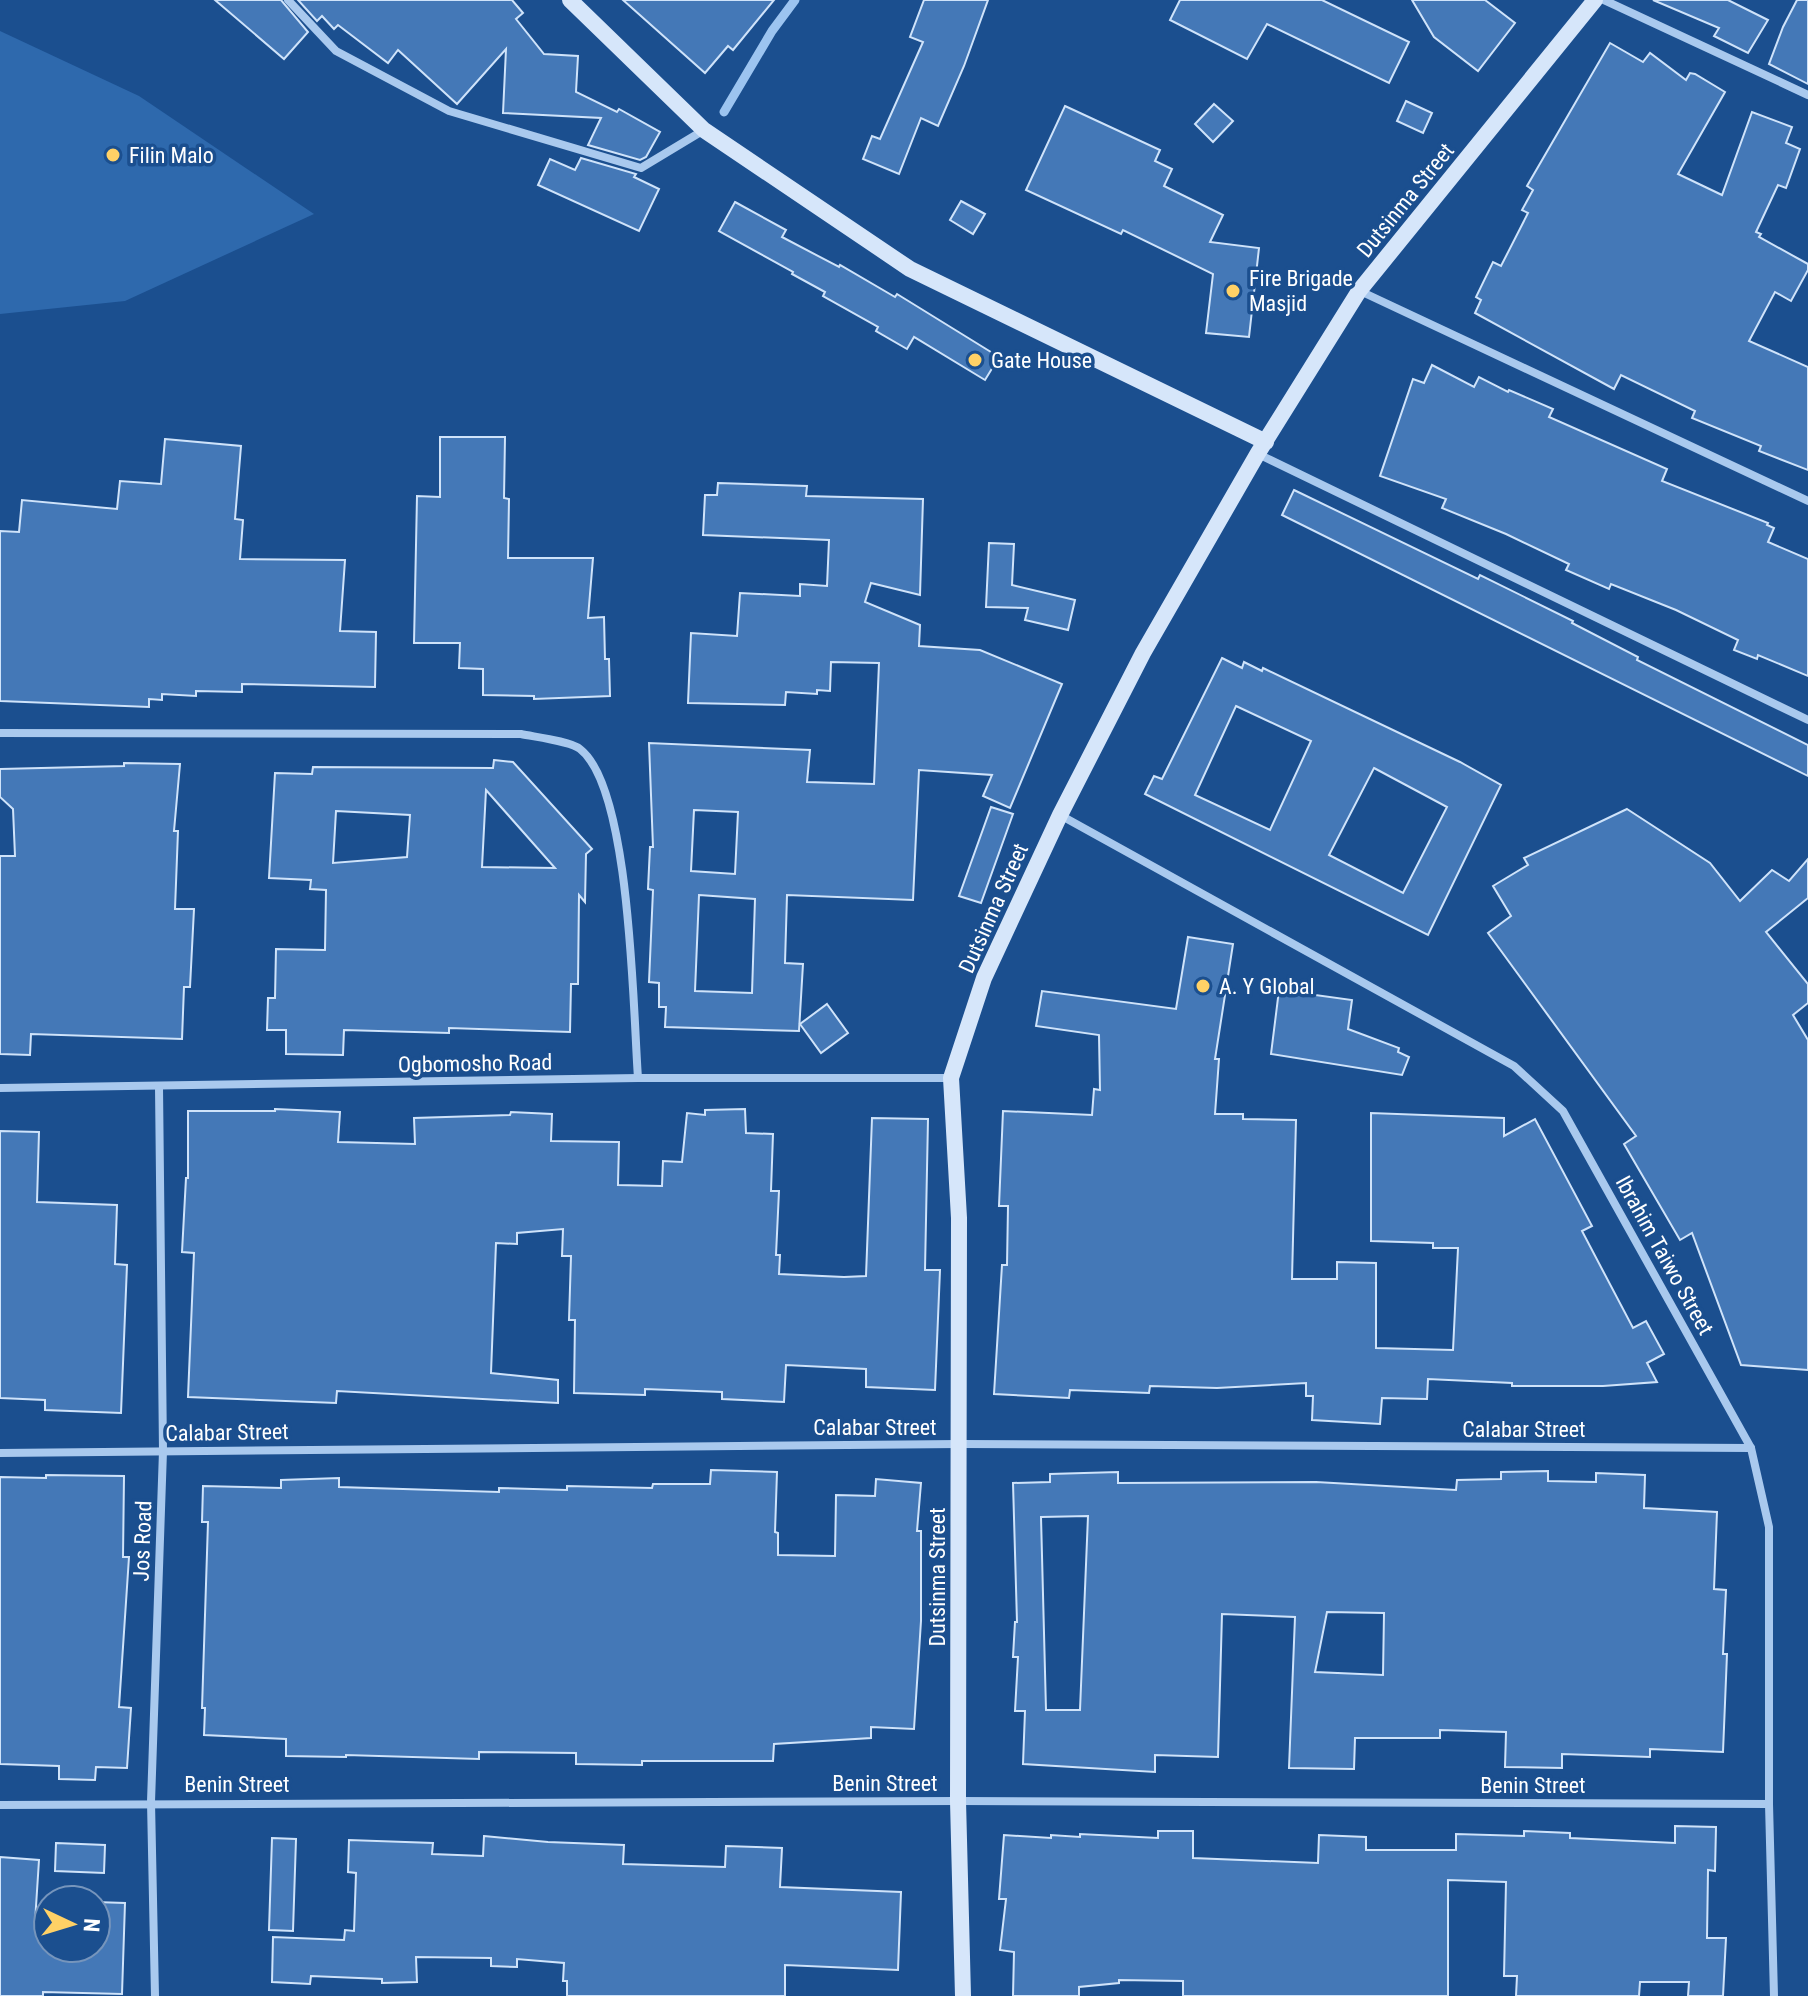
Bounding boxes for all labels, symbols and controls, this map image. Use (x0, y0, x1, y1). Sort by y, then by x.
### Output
street label: Dutsinma Street (1352, 138, 1459, 262)
place label: Filin Malo (129, 143, 214, 168)
marker: Filin Malo (104, 146, 122, 164)
place label: Fire Brigade Masjid (1249, 266, 1353, 316)
marker: Fire Brigade Masjid (1224, 282, 1242, 300)
place label: Gate House (991, 348, 1092, 373)
marker: Gate House (966, 351, 984, 369)
street label: Dutsinma Street (954, 840, 1033, 977)
place label: A. Y Global (1219, 974, 1315, 999)
marker: A. Y Global (1194, 977, 1212, 995)
street label: Ogbomosho Road (398, 1050, 552, 1077)
street label: Ibrahim Taiwo Street (1611, 1171, 1719, 1339)
street label: Calabar Street (813, 1415, 937, 1440)
street label: Calabar Street (1462, 1417, 1586, 1442)
street label: Calabar Street (165, 1419, 289, 1446)
street label: Jos Road (129, 1500, 156, 1582)
street label: Dutsinma Street (925, 1507, 950, 1647)
street label: Benin Street (832, 1771, 938, 1796)
street label: Benin Street (184, 1772, 290, 1797)
street label: Benin Street (1480, 1773, 1586, 1798)
north arrow (32, 1884, 112, 1964)
text: N (79, 1918, 104, 1933)

